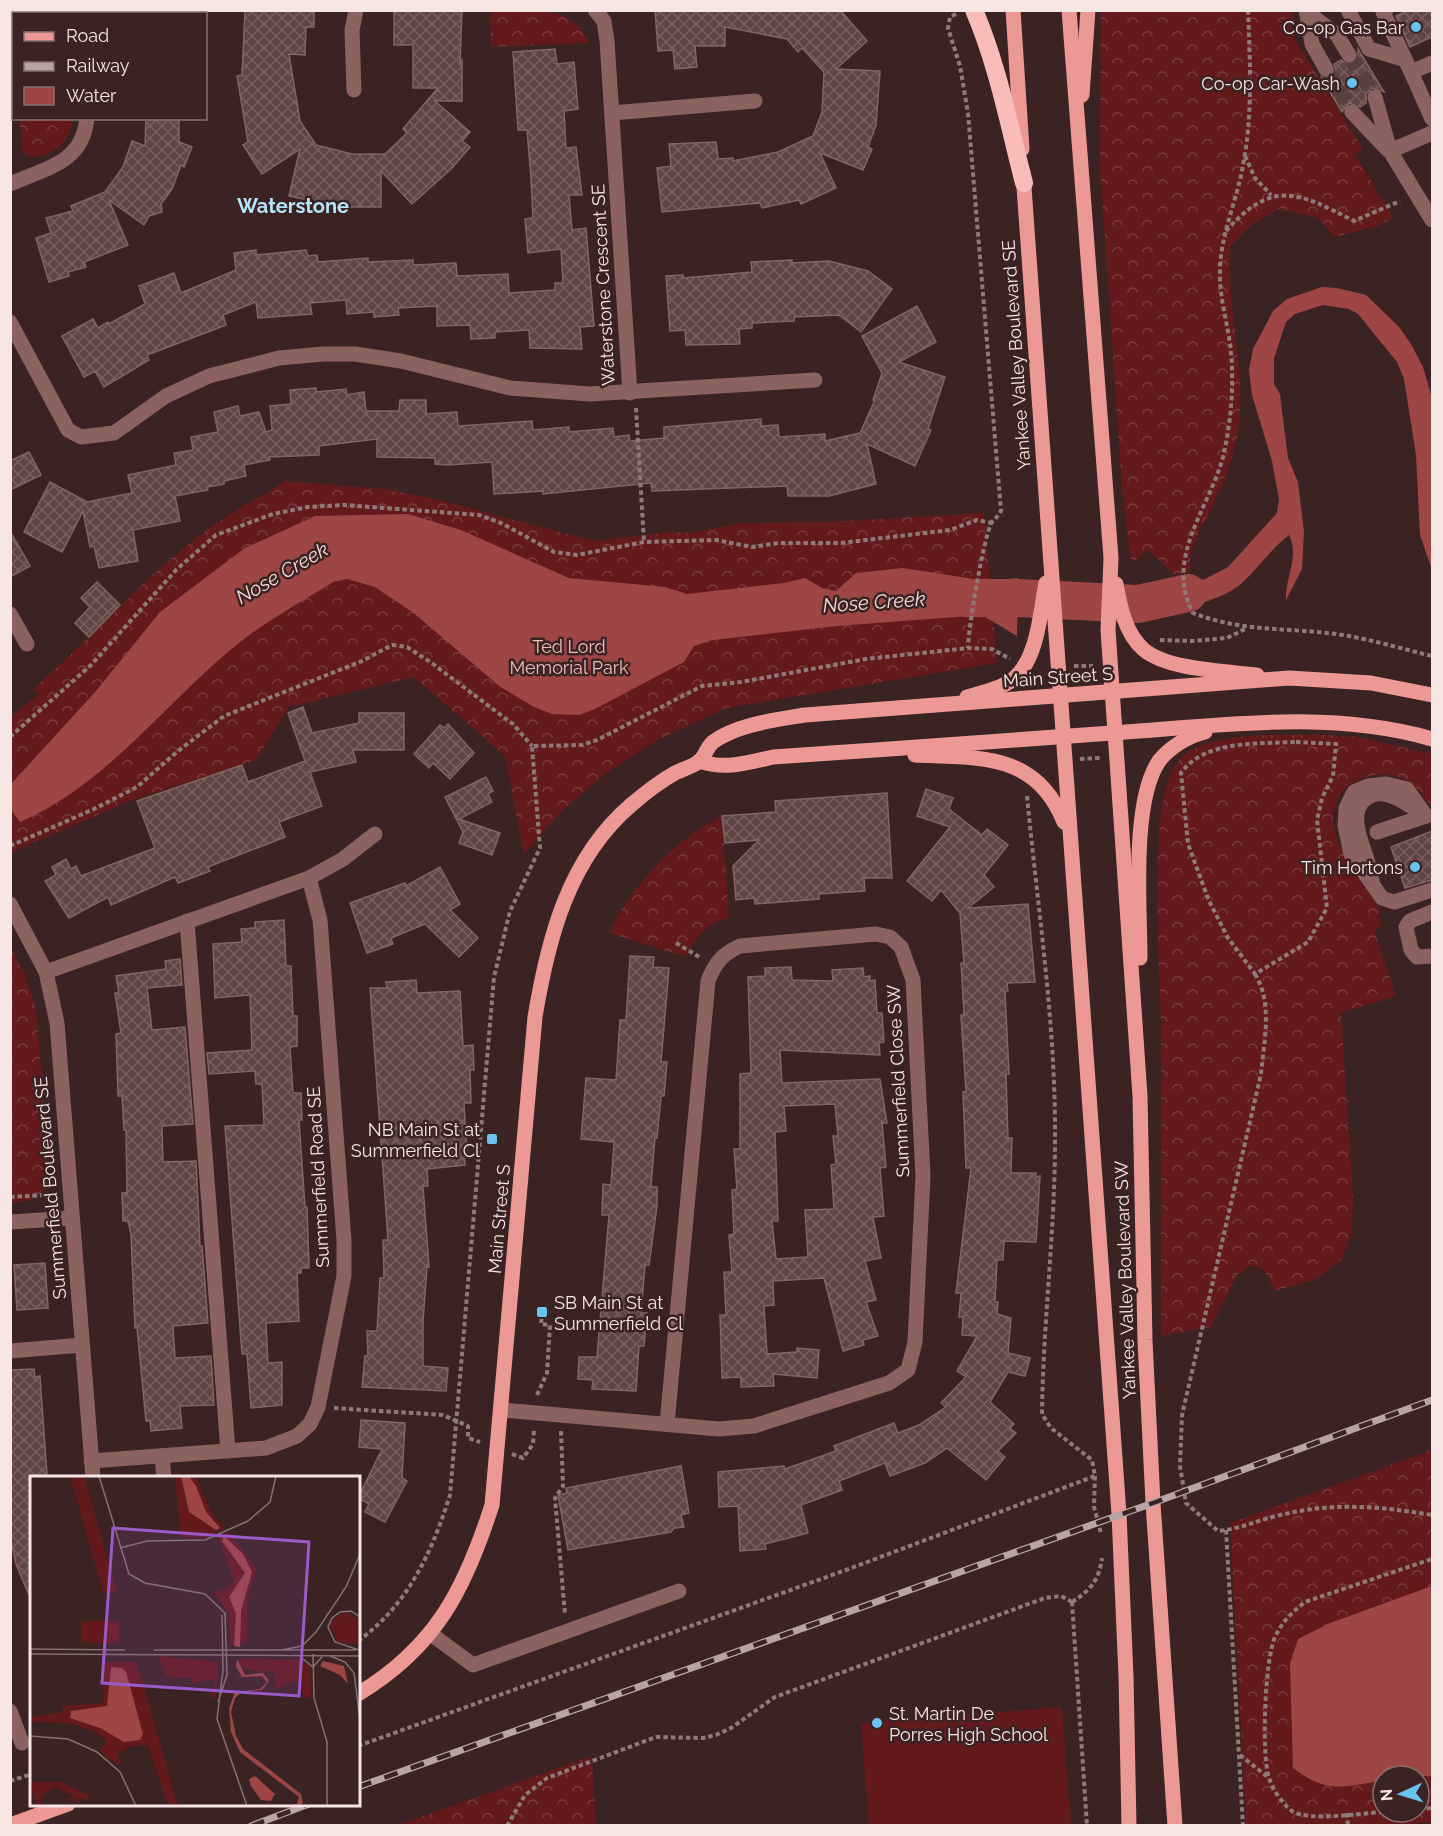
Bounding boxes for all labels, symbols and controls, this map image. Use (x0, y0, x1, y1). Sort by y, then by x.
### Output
legend (12, 12, 207, 120)
place label: Co-op Gas Bar (1283, 17, 1405, 38)
marker: Co-op Gas Bar (1409, 20, 1423, 34)
text: Road (66, 25, 109, 46)
text: Railway (66, 55, 130, 76)
place label: Co-op Car-Wash (1201, 73, 1340, 94)
marker: Co-op Car-Wash (1345, 76, 1359, 90)
text: Water (66, 85, 117, 106)
street label: Waterstone Crescent SE (587, 183, 619, 387)
district label: Waterstone (237, 194, 349, 218)
street label: Yankee Valley Boulevard SE (997, 239, 1035, 471)
water label: Nose Creek (231, 537, 333, 609)
water label: Nose Creek (822, 586, 926, 618)
park label: Ted Lord Memorial Park (509, 636, 629, 678)
street label: Main Street S (1002, 663, 1114, 691)
place label: Tim Hortons (1301, 857, 1403, 878)
marker: Tim Hortons (1408, 860, 1422, 874)
street label: Summerfield Close SW (882, 984, 914, 1178)
street label: Summerfield Boulevard SE (30, 1076, 70, 1300)
street label: Summerfield Road SE (303, 1086, 333, 1268)
place label: NB Main St at Summerfield Cl (351, 1119, 480, 1161)
marker: NB Main St at Summerfield Cl (485, 1132, 499, 1146)
street label: Yankee Valley Boulevard SW (1110, 1160, 1140, 1400)
street label: Main Street S (484, 1163, 514, 1275)
place label: SB Main St at Summerfield Cl (554, 1292, 683, 1334)
marker: SB Main St at Summerfield Cl (535, 1305, 549, 1319)
inset map (30, 1476, 360, 1806)
place label: St. Martin De Porres High School (889, 1703, 1048, 1745)
marker: St. Martin De Porres High School (870, 1716, 884, 1730)
north arrow (1371, 1764, 1431, 1824)
text: N (1377, 1788, 1396, 1802)

